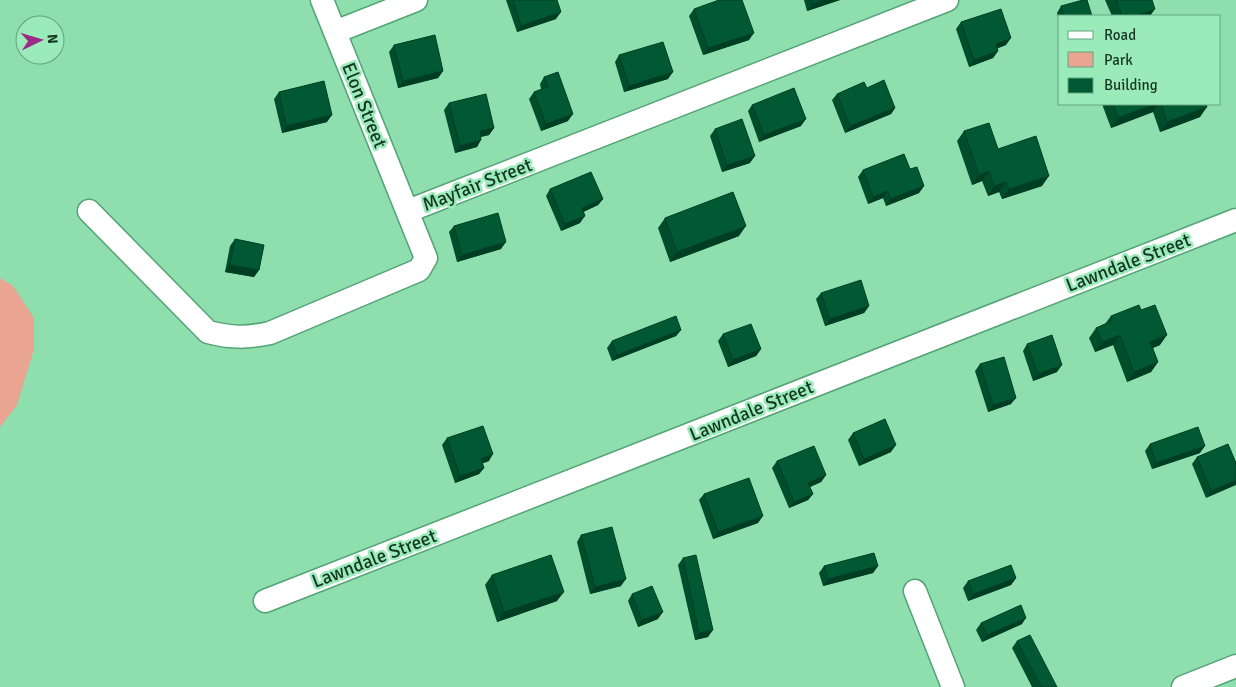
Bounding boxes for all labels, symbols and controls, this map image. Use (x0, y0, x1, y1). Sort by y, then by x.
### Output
north arrow (15, 15, 65, 65)
legend (1058, 15, 1221, 105)
text: Road (1104, 26, 1136, 44)
text: N (44, 33, 61, 45)
text: Park (1104, 51, 1133, 69)
street label: Elon Street (336, 59, 392, 152)
text: Building (1104, 76, 1158, 94)
street label: Mayfair Street (419, 153, 536, 217)
street label: Lawndale Street (1063, 228, 1194, 298)
street label: Lawndale Street (686, 375, 817, 447)
street label: Lawndale Street (309, 524, 440, 594)

